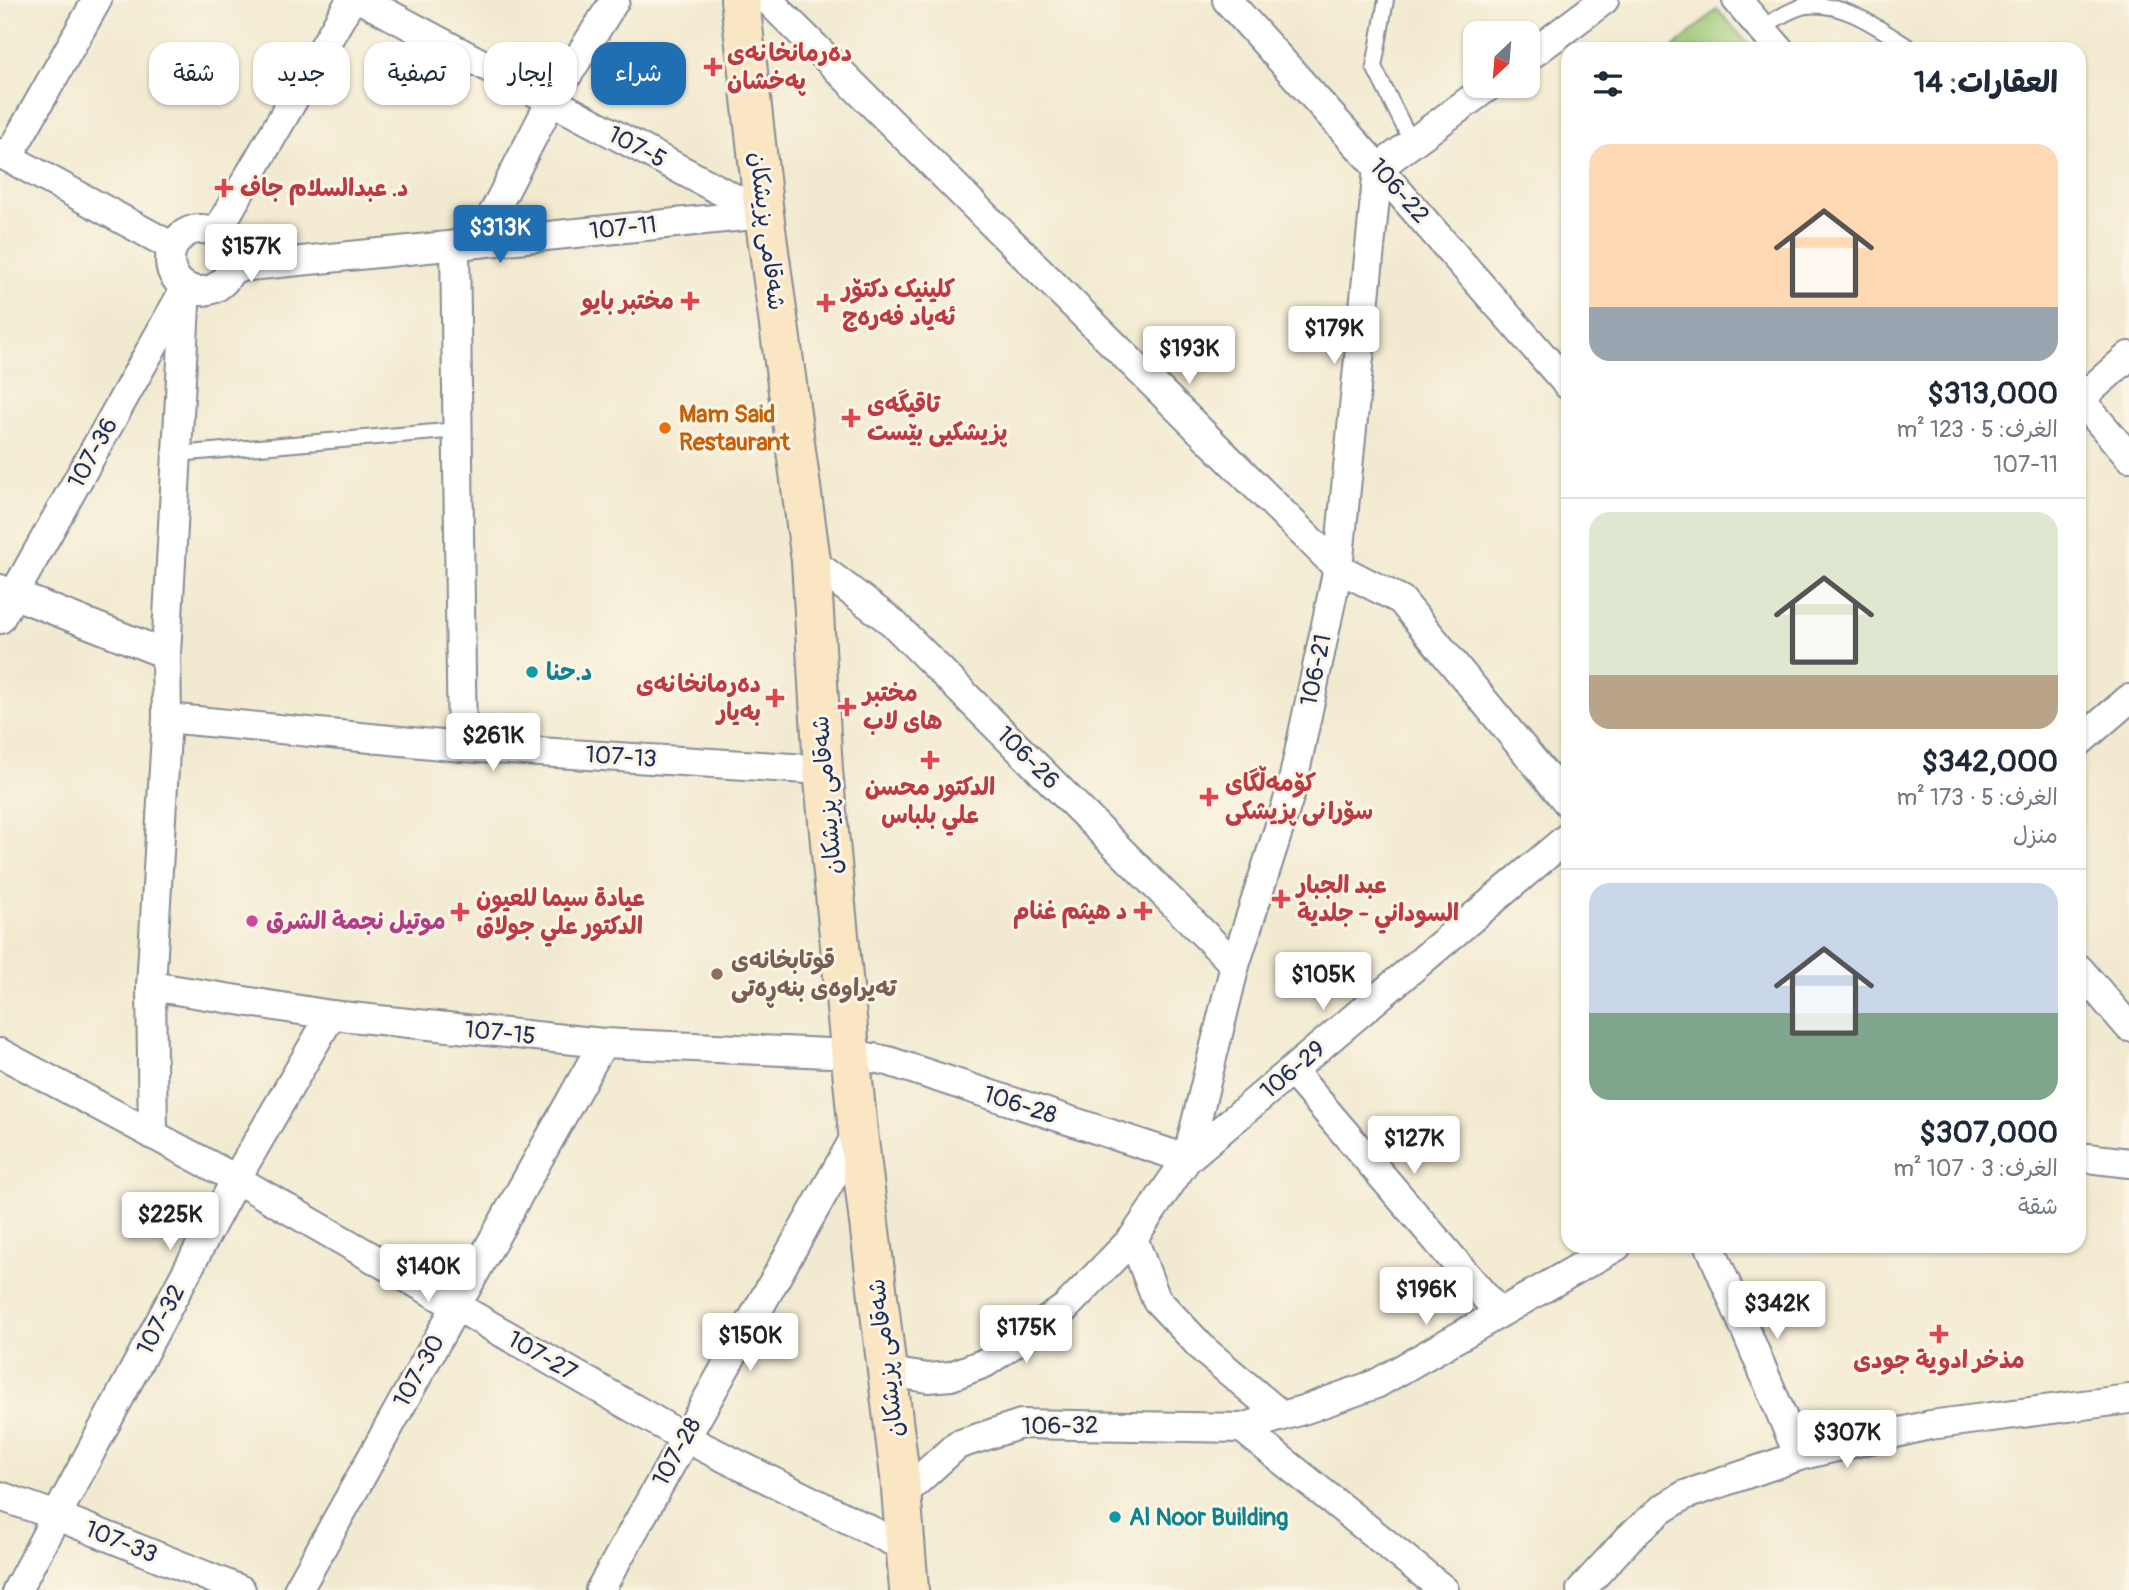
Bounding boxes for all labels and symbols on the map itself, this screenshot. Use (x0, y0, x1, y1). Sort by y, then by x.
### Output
north arrow (1463, 21, 1540, 98)
place label: دەرمانخانەی پەخشان (727, 39, 852, 96)
marker: دەرمانخانەی پەخشان (705, 59, 721, 75)
street label: 107-5 (603, 120, 671, 174)
street label: شەقامی پزیشکان (743, 150, 791, 312)
street label: 106-22 (1363, 153, 1435, 229)
place label: د. عبدالسلام جاف (240, 174, 408, 206)
marker: د. عبدالسلام جاف (214, 178, 234, 198)
pin: $313K (451, 205, 549, 265)
street label: 107-11 (588, 210, 658, 246)
pin: $157K (202, 224, 300, 284)
place label: کلینیک دکتۆر ئەیاد فەرەج (840, 275, 956, 332)
place label: مختبر بايو (580, 287, 674, 316)
marker: مختبر بايو (680, 291, 700, 311)
marker: کلینیک دکتۆر ئەیاد فەرەج (816, 293, 836, 313)
pin: $179K (1285, 306, 1383, 366)
pin: $193K (1140, 326, 1238, 386)
place label: تاقیگەی پزیشکیی بێست (867, 389, 1008, 447)
place label: Mam Said Restaurant (679, 400, 791, 457)
marker: تاقیگەی پزیشکیی بێست (841, 408, 861, 428)
street label: 107-36 (62, 413, 124, 493)
marker: Mam Said Restaurant (657, 420, 673, 436)
street label: 106-21 (1294, 631, 1338, 709)
place label: د.حنا (546, 658, 592, 687)
marker: د.حنا (524, 664, 540, 680)
place label: دەرمانخانەی بەیار (636, 670, 761, 727)
place label: مختبر هاى لاب (861, 679, 943, 736)
marker: دەرمانخانەی بەیار (767, 690, 783, 706)
marker: مختبر هاى لاب (837, 697, 857, 717)
pin: $261K (444, 714, 542, 773)
street label: شەقامی پزیشکان (806, 714, 848, 876)
street label: 106-26 (990, 720, 1066, 796)
street label: 107-13 (584, 740, 658, 774)
marker: الدكتور محسن علي بلباس (920, 750, 940, 770)
place label: کۆمەڵگای سۆرانی پزیشکی (1225, 765, 1373, 826)
place label: الدكتور محسن علي بلباس (865, 773, 995, 836)
marker: کۆمەڵگای سۆرانی پزیشکی (1199, 787, 1219, 807)
place label: عبد الجبار السوداني - جلدية (1295, 871, 1459, 934)
place label: عيادة سيما للعيون الدكتور علي جولاق (476, 884, 645, 947)
marker: عبد الجبار السوداني - جلدية (1271, 889, 1291, 909)
place label: د هيثم غنام (1013, 897, 1127, 929)
marker: د هيثم غنام (1133, 901, 1153, 921)
marker: عيادة سيما للعيون الدكتور علي جولاق (450, 902, 470, 922)
place label: موتيل نجمة الشرق (266, 907, 446, 936)
marker: موتيل نجمة الشرق (244, 913, 260, 929)
place label: قوتابخانه‌ی ته‌یراوه‌ی بنه‌ڕه‌تی (731, 946, 897, 1008)
pin: $105K (1274, 953, 1372, 1012)
marker: قوتابخانه‌ی ته‌یراوه‌ی بنه‌ڕه‌تی (709, 966, 725, 982)
street label: 107-15 (463, 1015, 537, 1051)
street label: 106-29 (1255, 1035, 1331, 1105)
street label: 106-28 (980, 1080, 1060, 1130)
pin: $127K (1365, 1116, 1463, 1176)
pin: $225K (121, 1192, 219, 1252)
pin: $140K (379, 1244, 477, 1304)
pin: $196K (1377, 1268, 1475, 1327)
street label: شەقامی پزیشکان (862, 1277, 910, 1439)
street label: 107-32 (130, 1280, 192, 1360)
pin: $342K (1728, 1282, 1826, 1341)
pin: $175K (977, 1306, 1075, 1365)
pin: $150K (701, 1314, 799, 1373)
street label: 107-27 (502, 1325, 582, 1387)
marker: مذخر ادوية جودى (1931, 1326, 1947, 1342)
street label: 107-30 (387, 1330, 451, 1412)
place label: مذخر ادوية جودى (1853, 1346, 2025, 1376)
pin: $307K (1798, 1410, 1896, 1470)
street label: 106-32 (1021, 1411, 1099, 1441)
street label: 107-28 (646, 1413, 708, 1491)
place label: Al Noor Building (1129, 1503, 1288, 1532)
marker: Al Noor Building (1107, 1509, 1123, 1525)
street label: 107-33 (81, 1514, 161, 1570)

